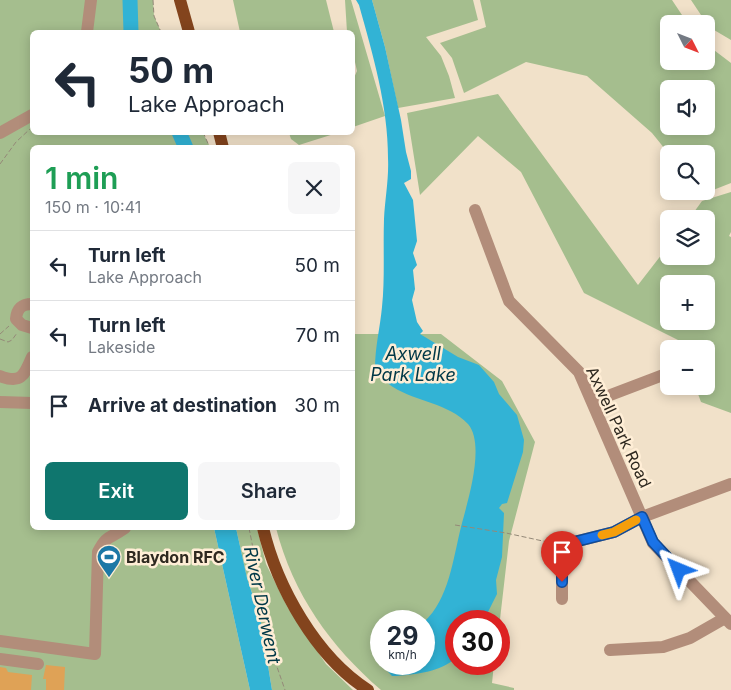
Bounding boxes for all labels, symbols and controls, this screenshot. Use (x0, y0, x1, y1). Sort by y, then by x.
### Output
north arrow (660, 15, 715, 70)
map controls (660, 15, 715, 395)
text: 50 m (128, 49, 214, 91)
icon: left (45, 50, 110, 115)
button: sound (660, 80, 715, 135)
text: Lake Approach (128, 91, 285, 117)
button: search (660, 145, 715, 200)
text: 1 min (45, 160, 118, 196)
button: close (288, 162, 340, 214)
text: 150 m · 10:41 (45, 197, 141, 217)
button: layers (660, 210, 715, 265)
text: Turn left (88, 244, 166, 267)
icon: left (45, 252, 73, 280)
text: 50 m (294, 254, 340, 277)
text: Lake Approach (88, 267, 202, 287)
button: + (660, 275, 715, 330)
text: Turn left (88, 314, 166, 337)
icon: left (45, 322, 73, 350)
text: 70 m (296, 324, 340, 347)
text: Lakeside (88, 337, 155, 357)
button: − (660, 340, 715, 395)
water label: Axwell Park Lake (370, 343, 456, 385)
street label: Axwell Park Road (582, 363, 656, 491)
icon: arrive (45, 392, 73, 420)
text: Arrive at destination (88, 394, 277, 417)
text: 30 m (294, 394, 340, 417)
button: Exit (45, 462, 188, 520)
button: Share (198, 462, 340, 520)
pin (541, 531, 583, 582)
icon: arrive (548, 538, 576, 566)
position arrow (652, 543, 704, 595)
sports icon: Blaydon RFC (96, 544, 122, 578)
water label: River Derwent (240, 544, 285, 667)
place label: Blaydon RFC (126, 547, 225, 567)
speed limit sign: 30 (445, 610, 510, 675)
text: 29 (387, 621, 418, 651)
text: km/h (388, 647, 417, 662)

